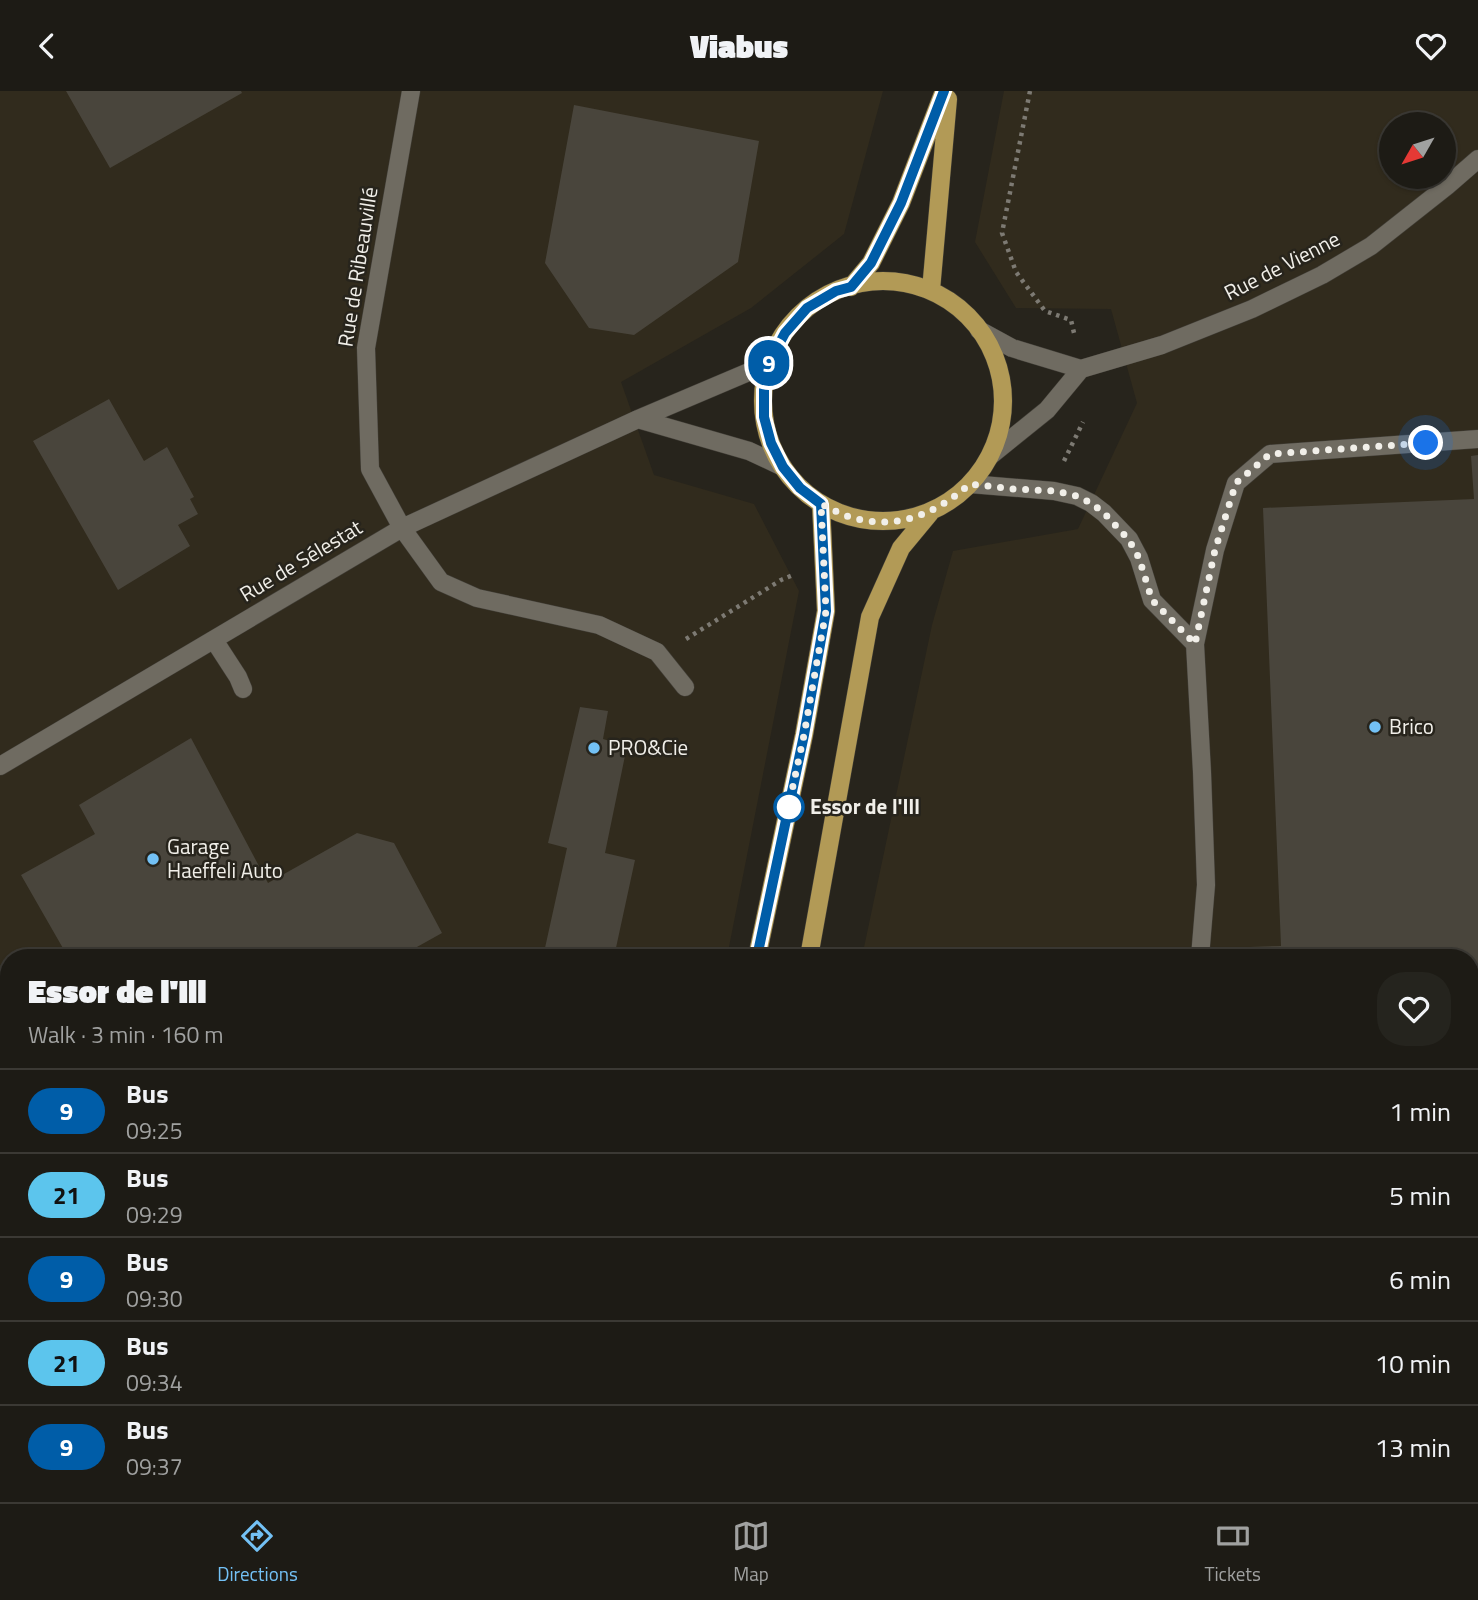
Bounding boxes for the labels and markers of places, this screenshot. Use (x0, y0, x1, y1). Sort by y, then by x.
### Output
place label: Brico (1389, 710, 1434, 742)
marker: Brico (1367, 719, 1383, 735)
place label: PRO&Cie (608, 731, 688, 763)
marker: PRO&Cie (586, 740, 602, 756)
place label: Essor de l'Ill (810, 790, 920, 822)
marker: Essor de l'Ill (774, 792, 804, 822)
place label: Garage Haeffeli Auto (167, 830, 283, 886)
marker: Garage Haeffeli Auto (145, 851, 161, 867)

